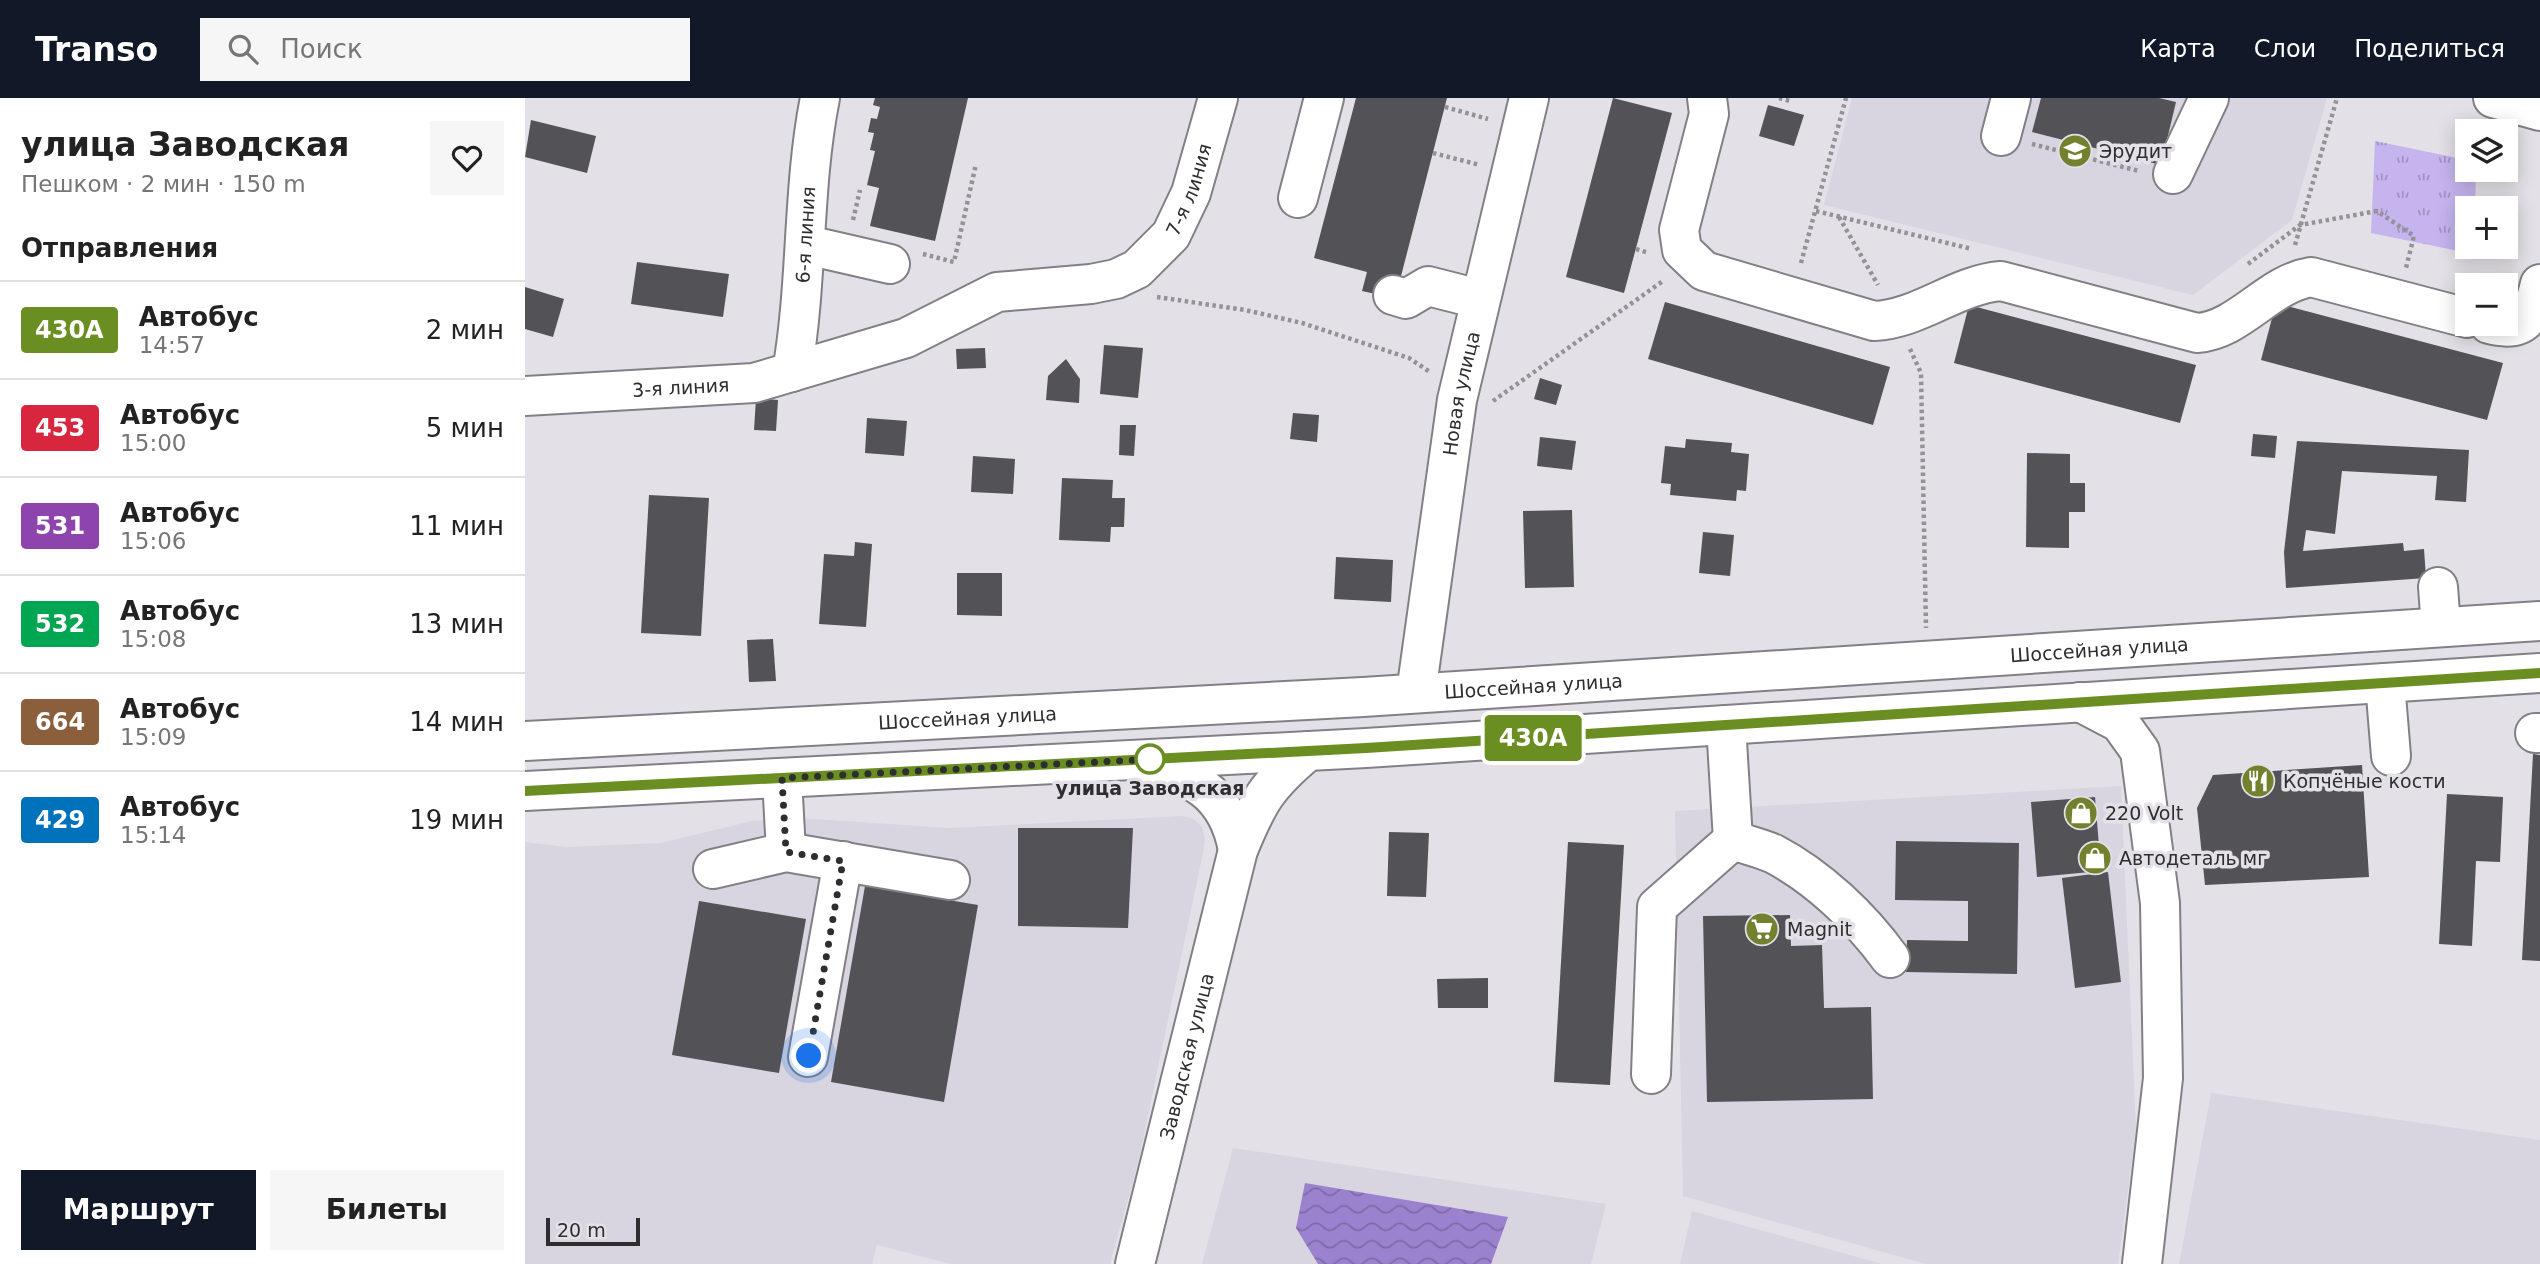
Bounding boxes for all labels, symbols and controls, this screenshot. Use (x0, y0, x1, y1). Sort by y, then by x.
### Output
search box (200, 18, 690, 81)
text: Transo (35, 30, 158, 69)
icon: search (224, 30, 262, 68)
text: Поиск (280, 34, 363, 64)
text: Карта (2140, 35, 2216, 63)
text: Слои (2254, 35, 2316, 63)
text: Поделиться (2354, 35, 2505, 63)
map controls (2455, 119, 2518, 336)
button: layers (2455, 119, 2518, 182)
button: heart (430, 121, 504, 195)
text: улица Заводская (21, 125, 349, 164)
school or university icon: Эрудит (2056, 132, 2094, 170)
place label: Эрудит (2099, 140, 2172, 162)
street label: 7-я линия (1161, 141, 1216, 239)
text: Пешком · 2 мин · 150 m (21, 171, 306, 197)
street label: 6-я линия (791, 185, 819, 284)
button: + (2455, 196, 2518, 259)
text: Отправления (21, 233, 218, 263)
button: − (2455, 273, 2518, 336)
text: Автобус (139, 302, 259, 332)
text: 2 мин (426, 315, 504, 345)
text: 430А (35, 316, 104, 344)
street label: Новая улица (1438, 329, 1484, 457)
text: 14:57 (139, 332, 205, 358)
street label: 3-я линия (632, 373, 730, 401)
text: Автобус (120, 400, 240, 430)
text: 5 мин (426, 413, 504, 443)
text: 453 (35, 414, 85, 442)
text: 15:00 (120, 430, 186, 456)
text: Автобус (120, 498, 240, 528)
text: 11 мин (409, 511, 504, 541)
text: 531 (35, 512, 85, 540)
text: 15:06 (120, 528, 186, 554)
text: Автобус (120, 596, 240, 626)
text: 13 мин (409, 609, 504, 639)
text: 532 (35, 610, 85, 638)
text: 15:08 (120, 626, 186, 652)
street label: Шоссейная улица (2009, 633, 2189, 666)
street label: Шоссейная улица (1444, 669, 1623, 703)
text: Автобус (120, 694, 240, 724)
street label: Шоссейная улица (878, 702, 1057, 733)
text: 14 мин (409, 707, 504, 737)
text: 664 (35, 708, 85, 736)
line badge: 430А (1484, 715, 1582, 761)
text: 15:09 (120, 724, 186, 750)
text: 430А (1499, 724, 1567, 752)
marker: улица Заводская (1135, 744, 1165, 774)
restaurant icon: Копчёные кости (2239, 762, 2277, 800)
place label: Копчёные кости (2283, 770, 2446, 792)
place label: улица Заводская (1055, 777, 1245, 799)
text: Автобус (120, 792, 240, 822)
shop icon: 220 Volt (2062, 794, 2100, 832)
place label: 220 Volt (2105, 802, 2183, 824)
text: 19 мин (409, 805, 504, 835)
text: 429 (35, 806, 85, 834)
text: 15:14 (120, 822, 186, 848)
shop icon: Автодеталь мг (2076, 839, 2114, 877)
place label: Автодеталь мг (2119, 847, 2267, 869)
supermarket icon: Magnit (1743, 910, 1781, 948)
place label: Magnit (1787, 918, 1852, 940)
street label: Заводская улица (1155, 971, 1218, 1142)
your location (791, 1038, 826, 1073)
button: Маршрут (21, 1170, 256, 1250)
button: Билеты (270, 1170, 504, 1250)
scale bar (546, 1215, 641, 1247)
text: 20 m (557, 1219, 606, 1241)

